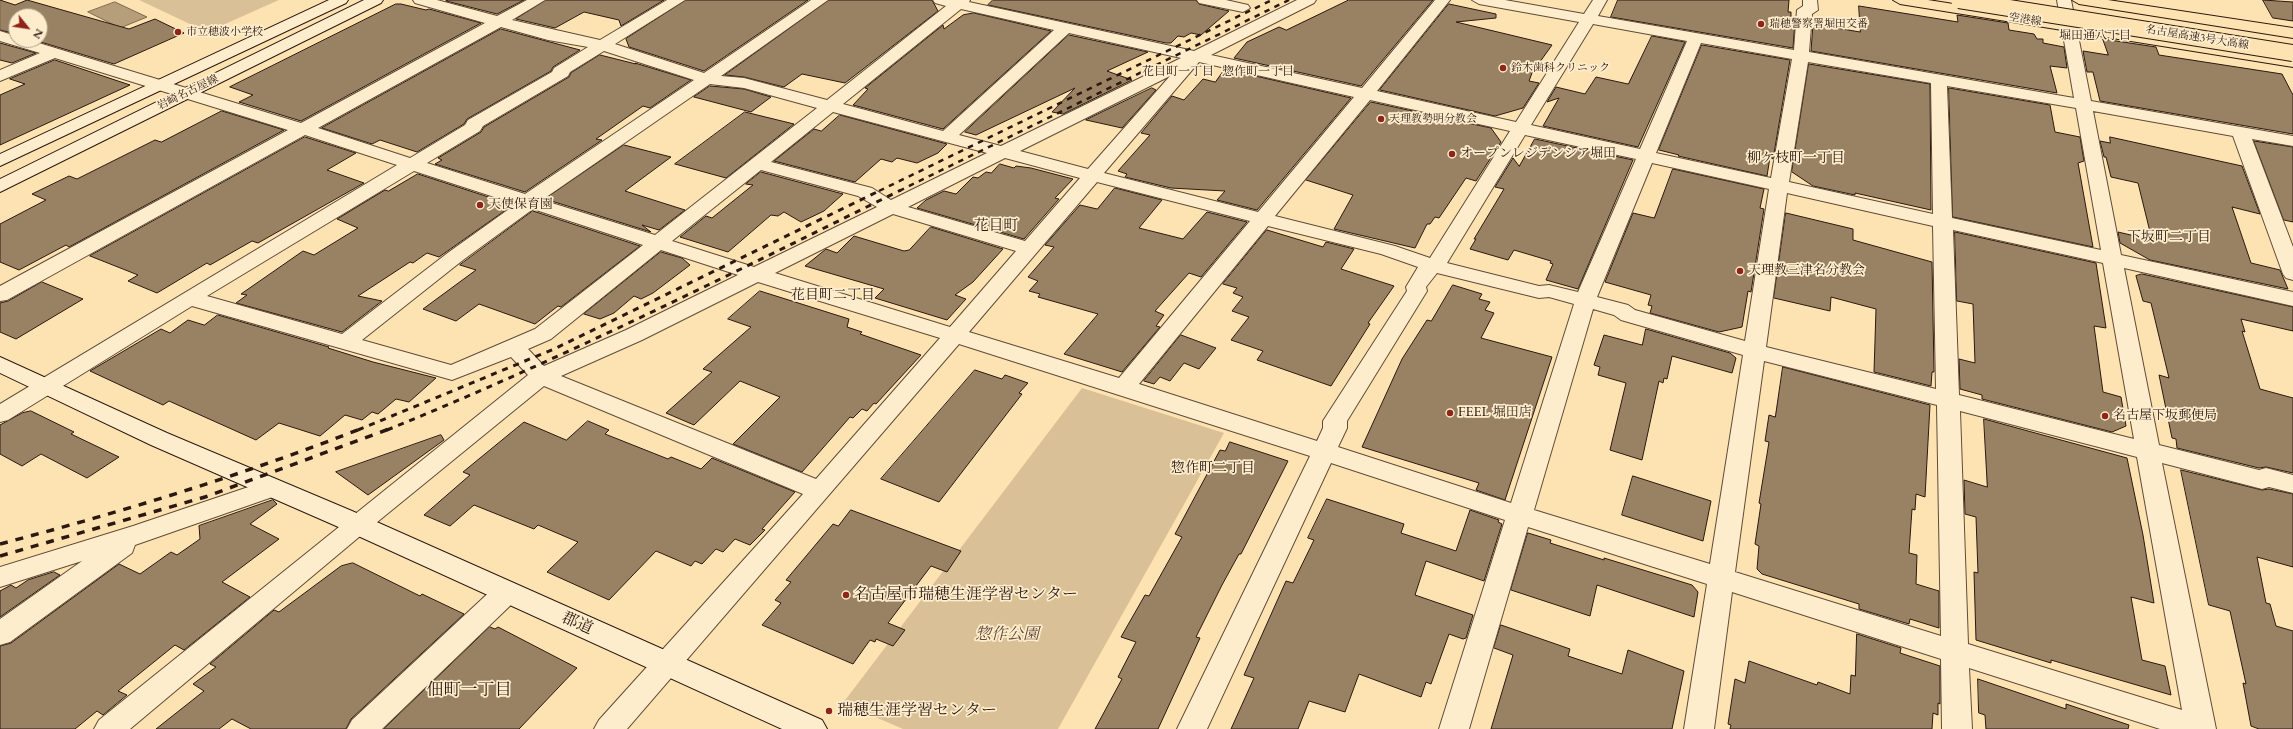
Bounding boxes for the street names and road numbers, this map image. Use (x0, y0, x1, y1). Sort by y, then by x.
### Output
street label: 空港線 (2008, 11, 2042, 29)
street label: 名古屋高速3号大高線 (2144, 23, 2250, 53)
street label: 岩崎名古屋線 (155, 73, 221, 113)
street label: 郡道 (558, 609, 596, 639)

